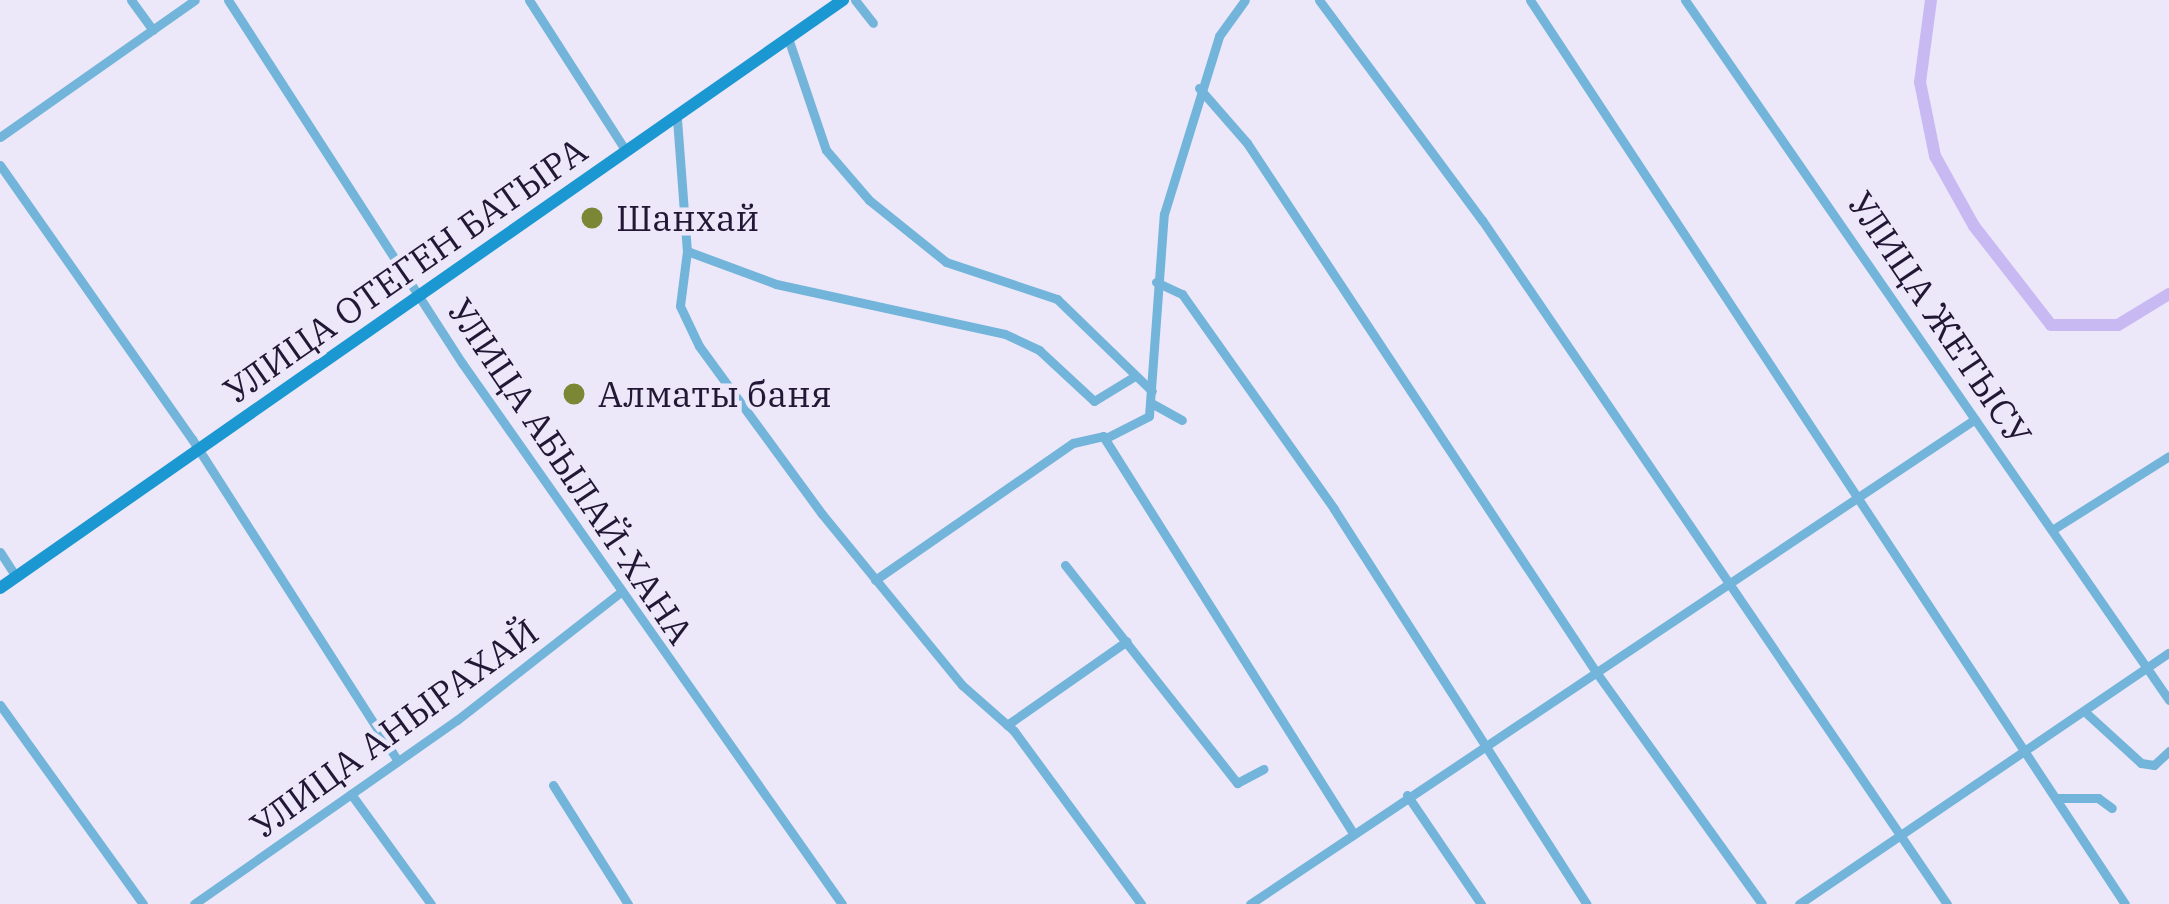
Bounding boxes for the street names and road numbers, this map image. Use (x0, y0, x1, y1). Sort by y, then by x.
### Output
street label: УЛИЦА ОТЕГЕН БАТЫРА (215, 128, 595, 412)
street label: УЛИЦА ЖЕТЫСУ (1839, 183, 2041, 453)
street label: УЛИЦА АБЫЛАЙ-ХАНА (439, 290, 703, 652)
street label: УЛИЦА АНЫРАХАЙ (242, 609, 546, 847)

